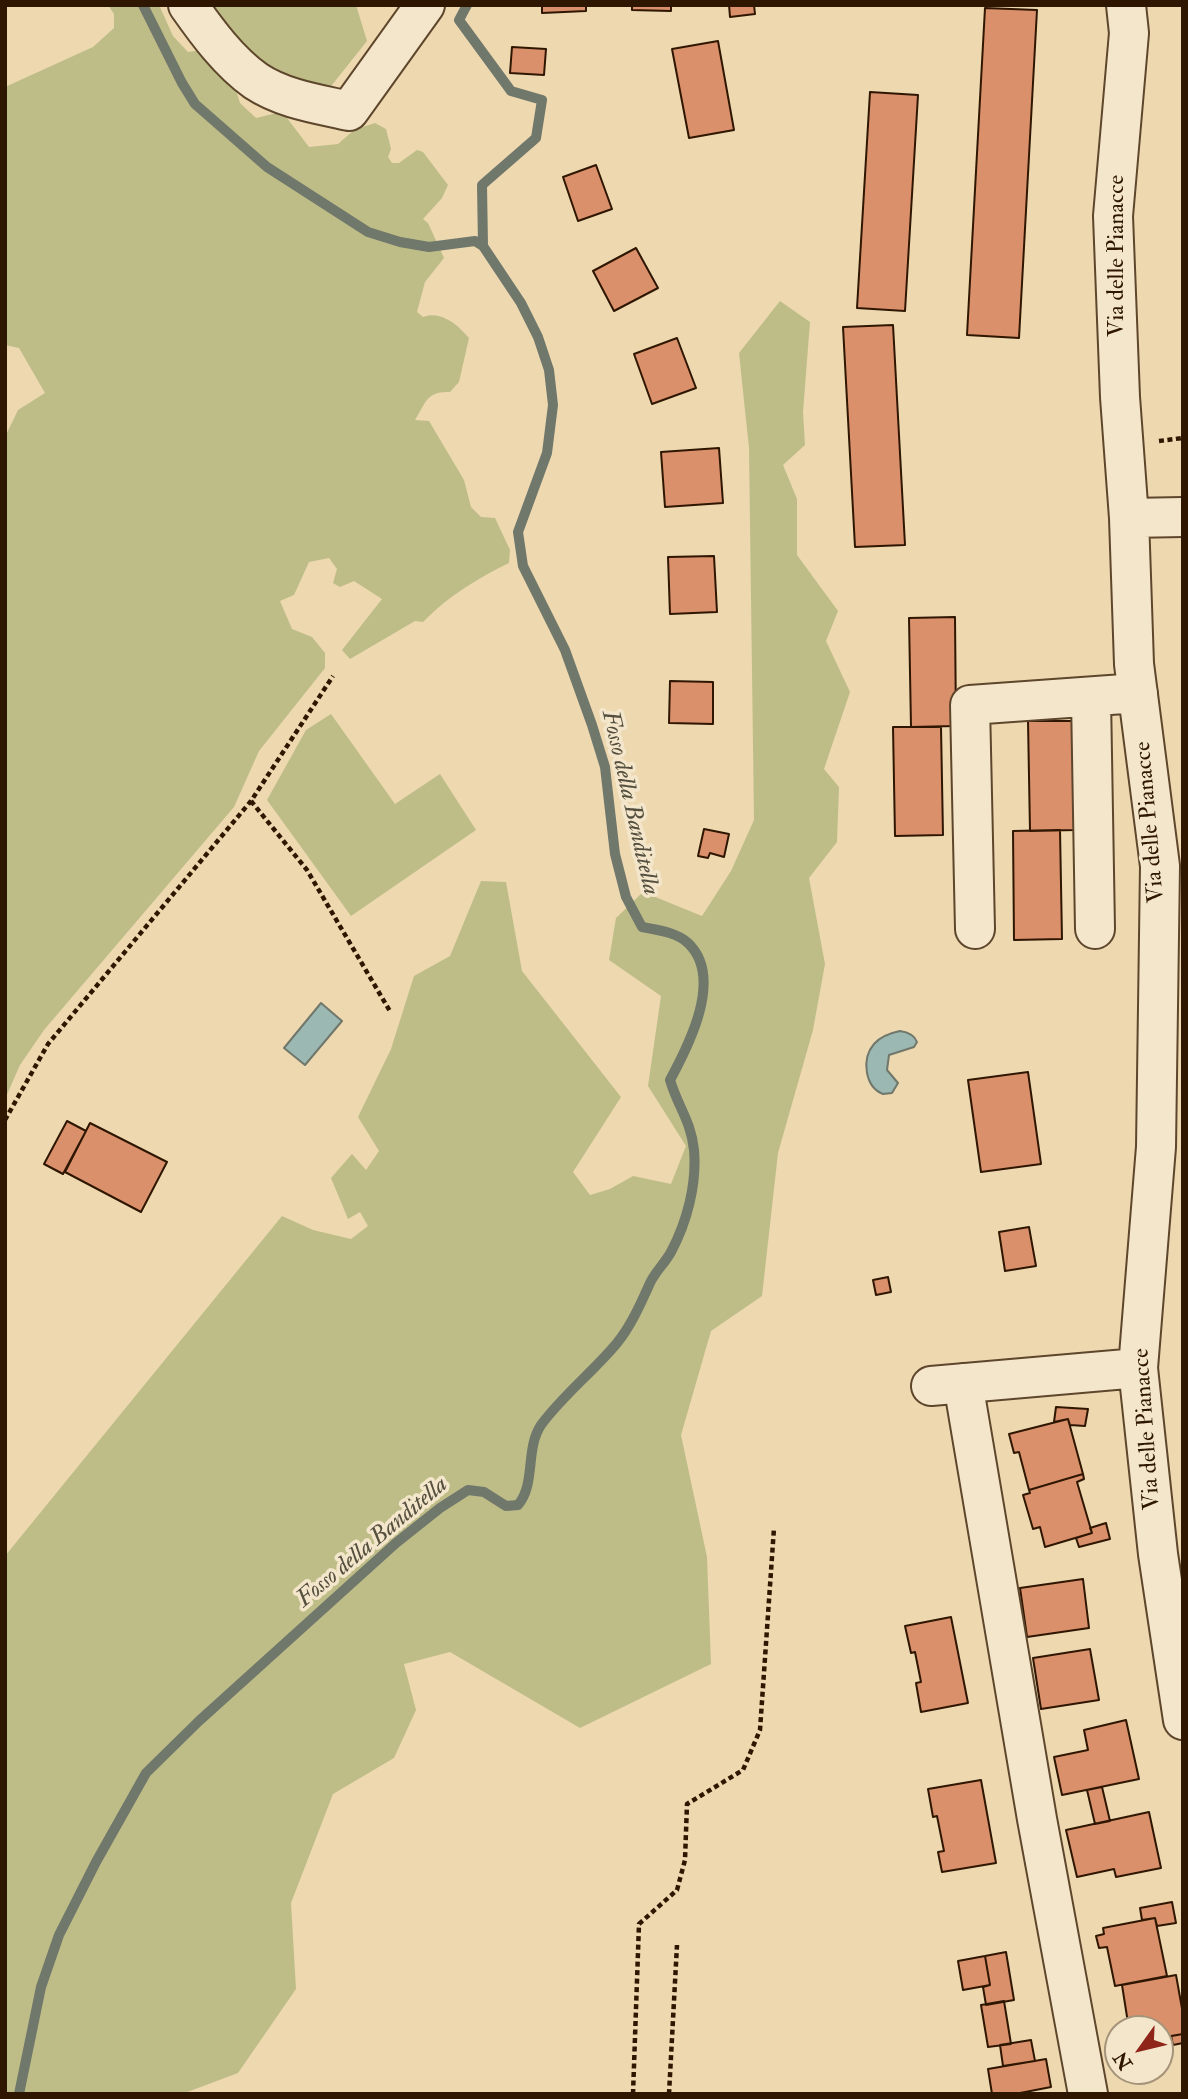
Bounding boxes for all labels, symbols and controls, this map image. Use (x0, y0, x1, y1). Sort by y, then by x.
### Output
street label: Via delle Pianacce (1104, 175, 1132, 337)
water label: Fosso della Banditella (594, 708, 664, 898)
street label: Via delle Pianacce (1130, 740, 1172, 904)
street label: Via delle Pianacce (1129, 1347, 1167, 1511)
water label: Fosso della Banditella (292, 1471, 454, 1615)
north arrow (1104, 2015, 1174, 2085)
text: N (1109, 2047, 1138, 2074)

